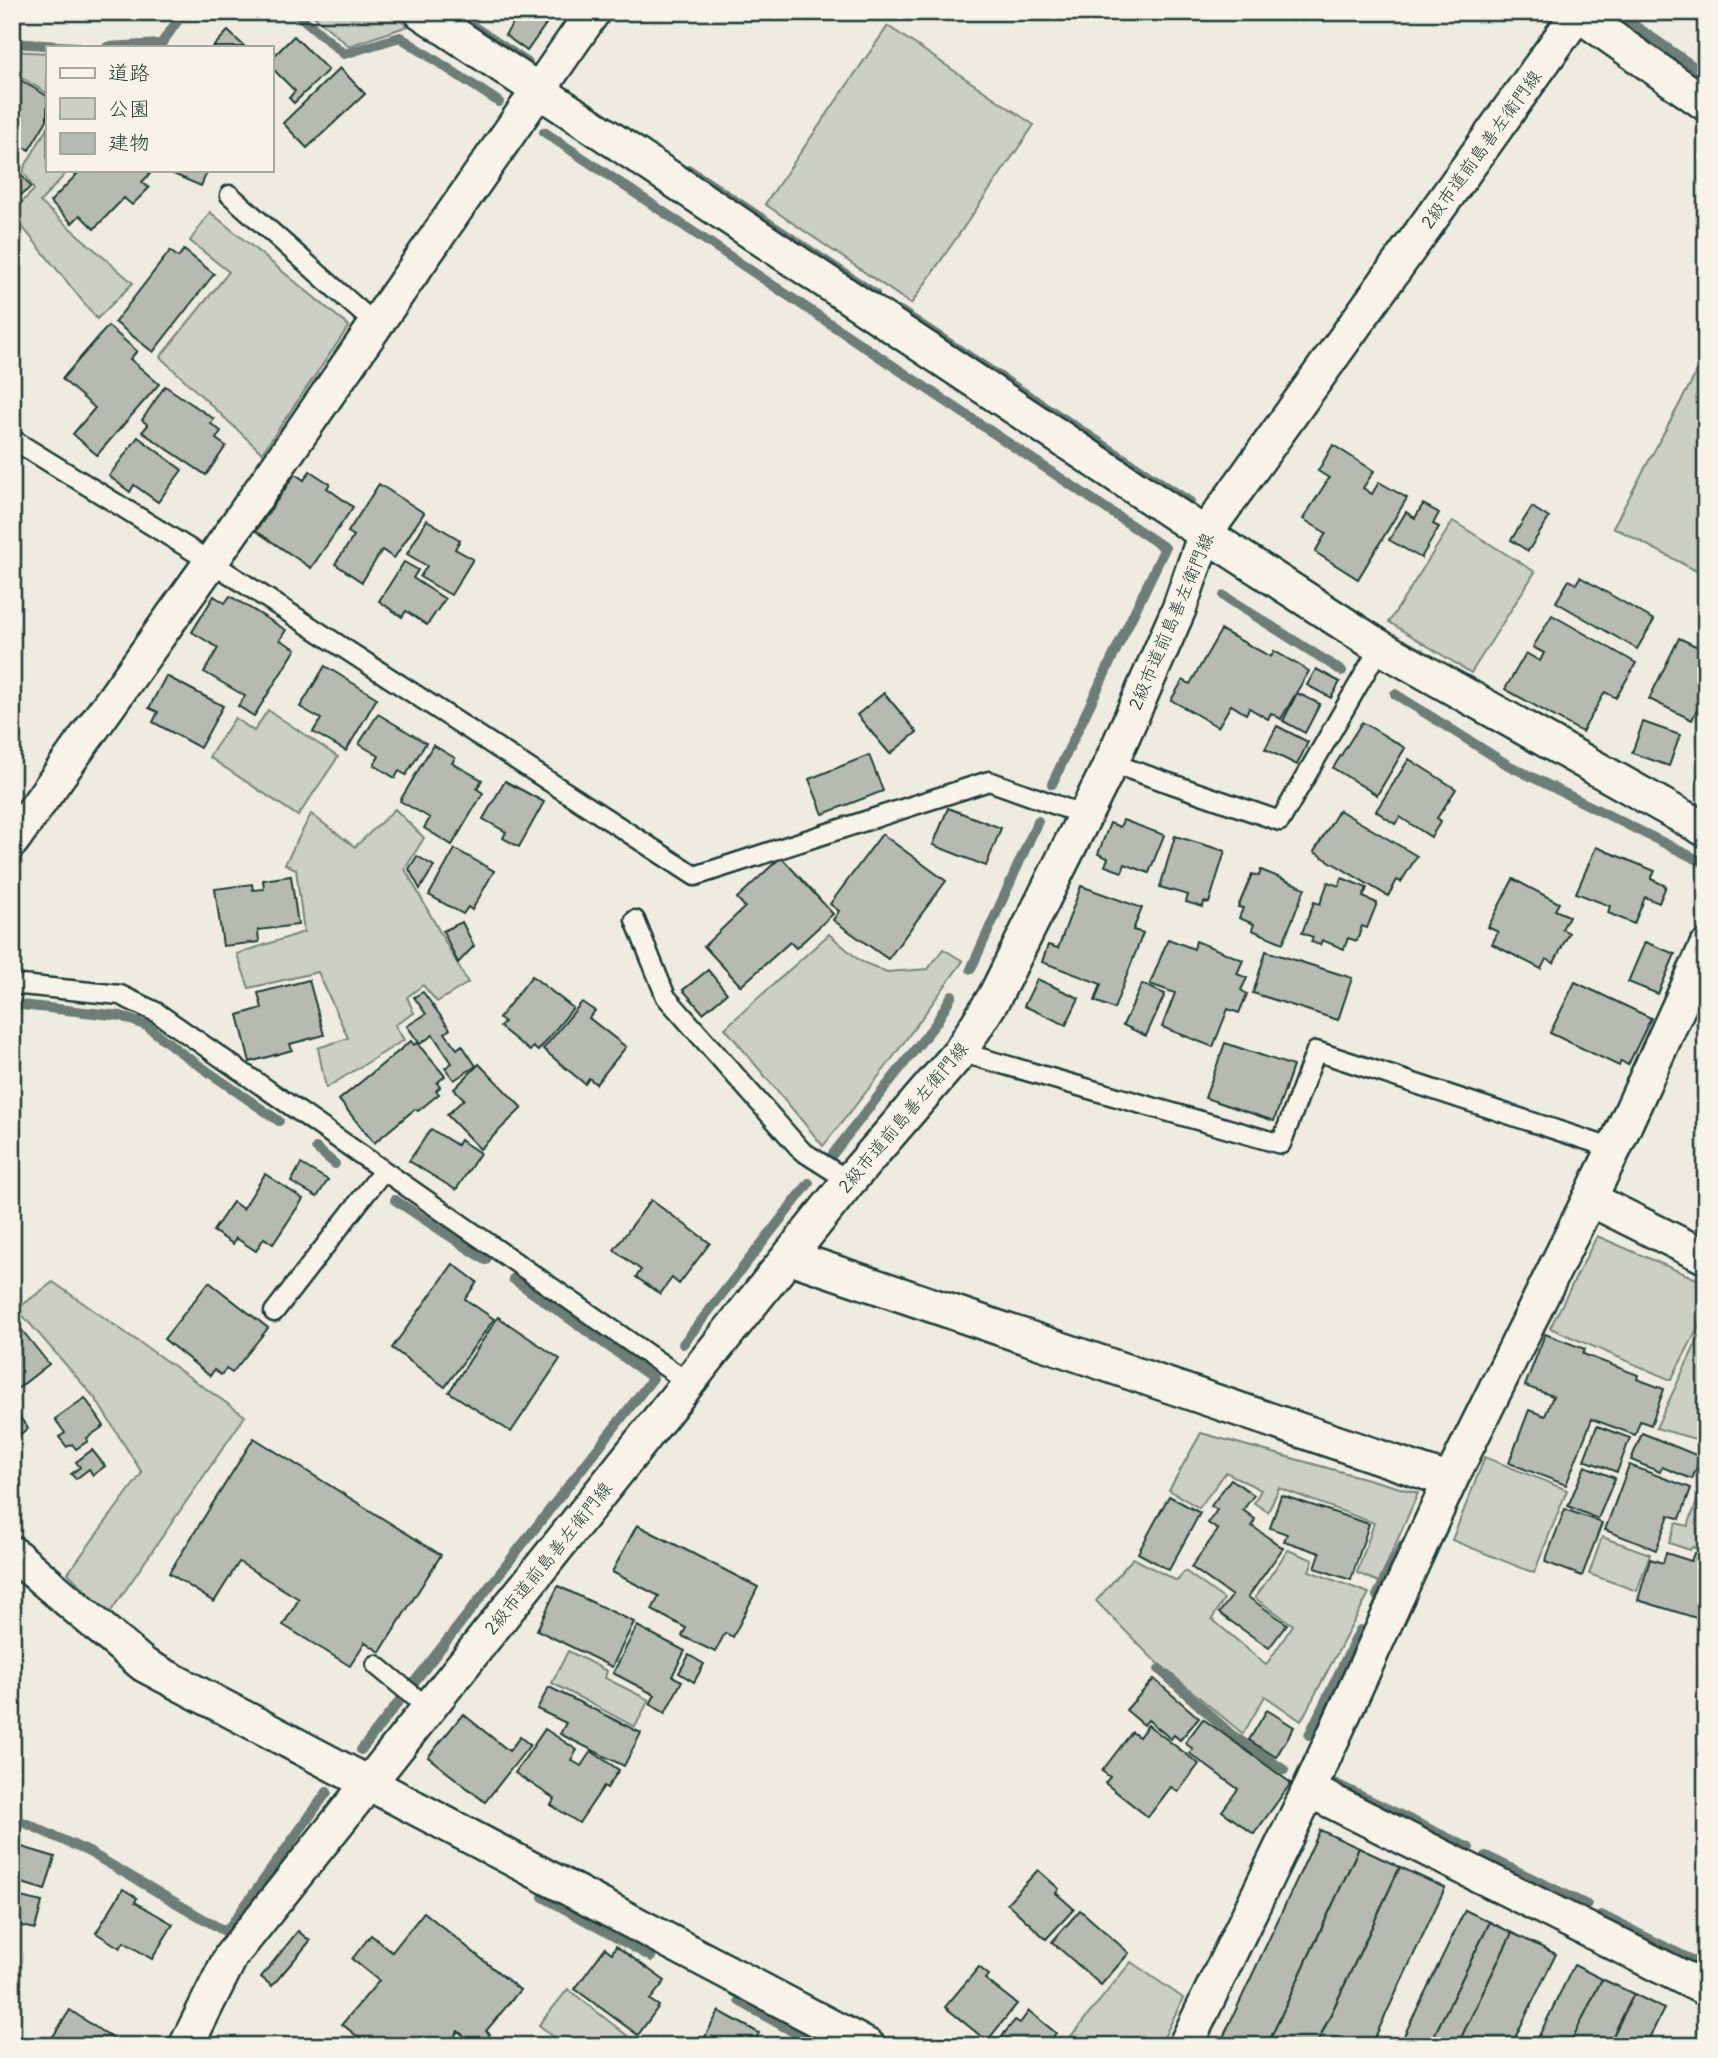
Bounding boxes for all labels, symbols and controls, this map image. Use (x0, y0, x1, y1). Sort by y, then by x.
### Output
legend (46, 46, 273, 172)
text: 道路 (108, 59, 150, 86)
street label: 2級市道前島善左衛門線 (1416, 65, 1546, 233)
text: 公園 (108, 95, 150, 122)
text: 建物 (108, 129, 150, 156)
street label: 2級市道前島善左衛門線 (1123, 529, 1219, 713)
street label: 2級市道前島善左衛門線 (833, 1037, 973, 1197)
street label: 2級市道前島善左衛門線 (479, 1477, 617, 1639)

